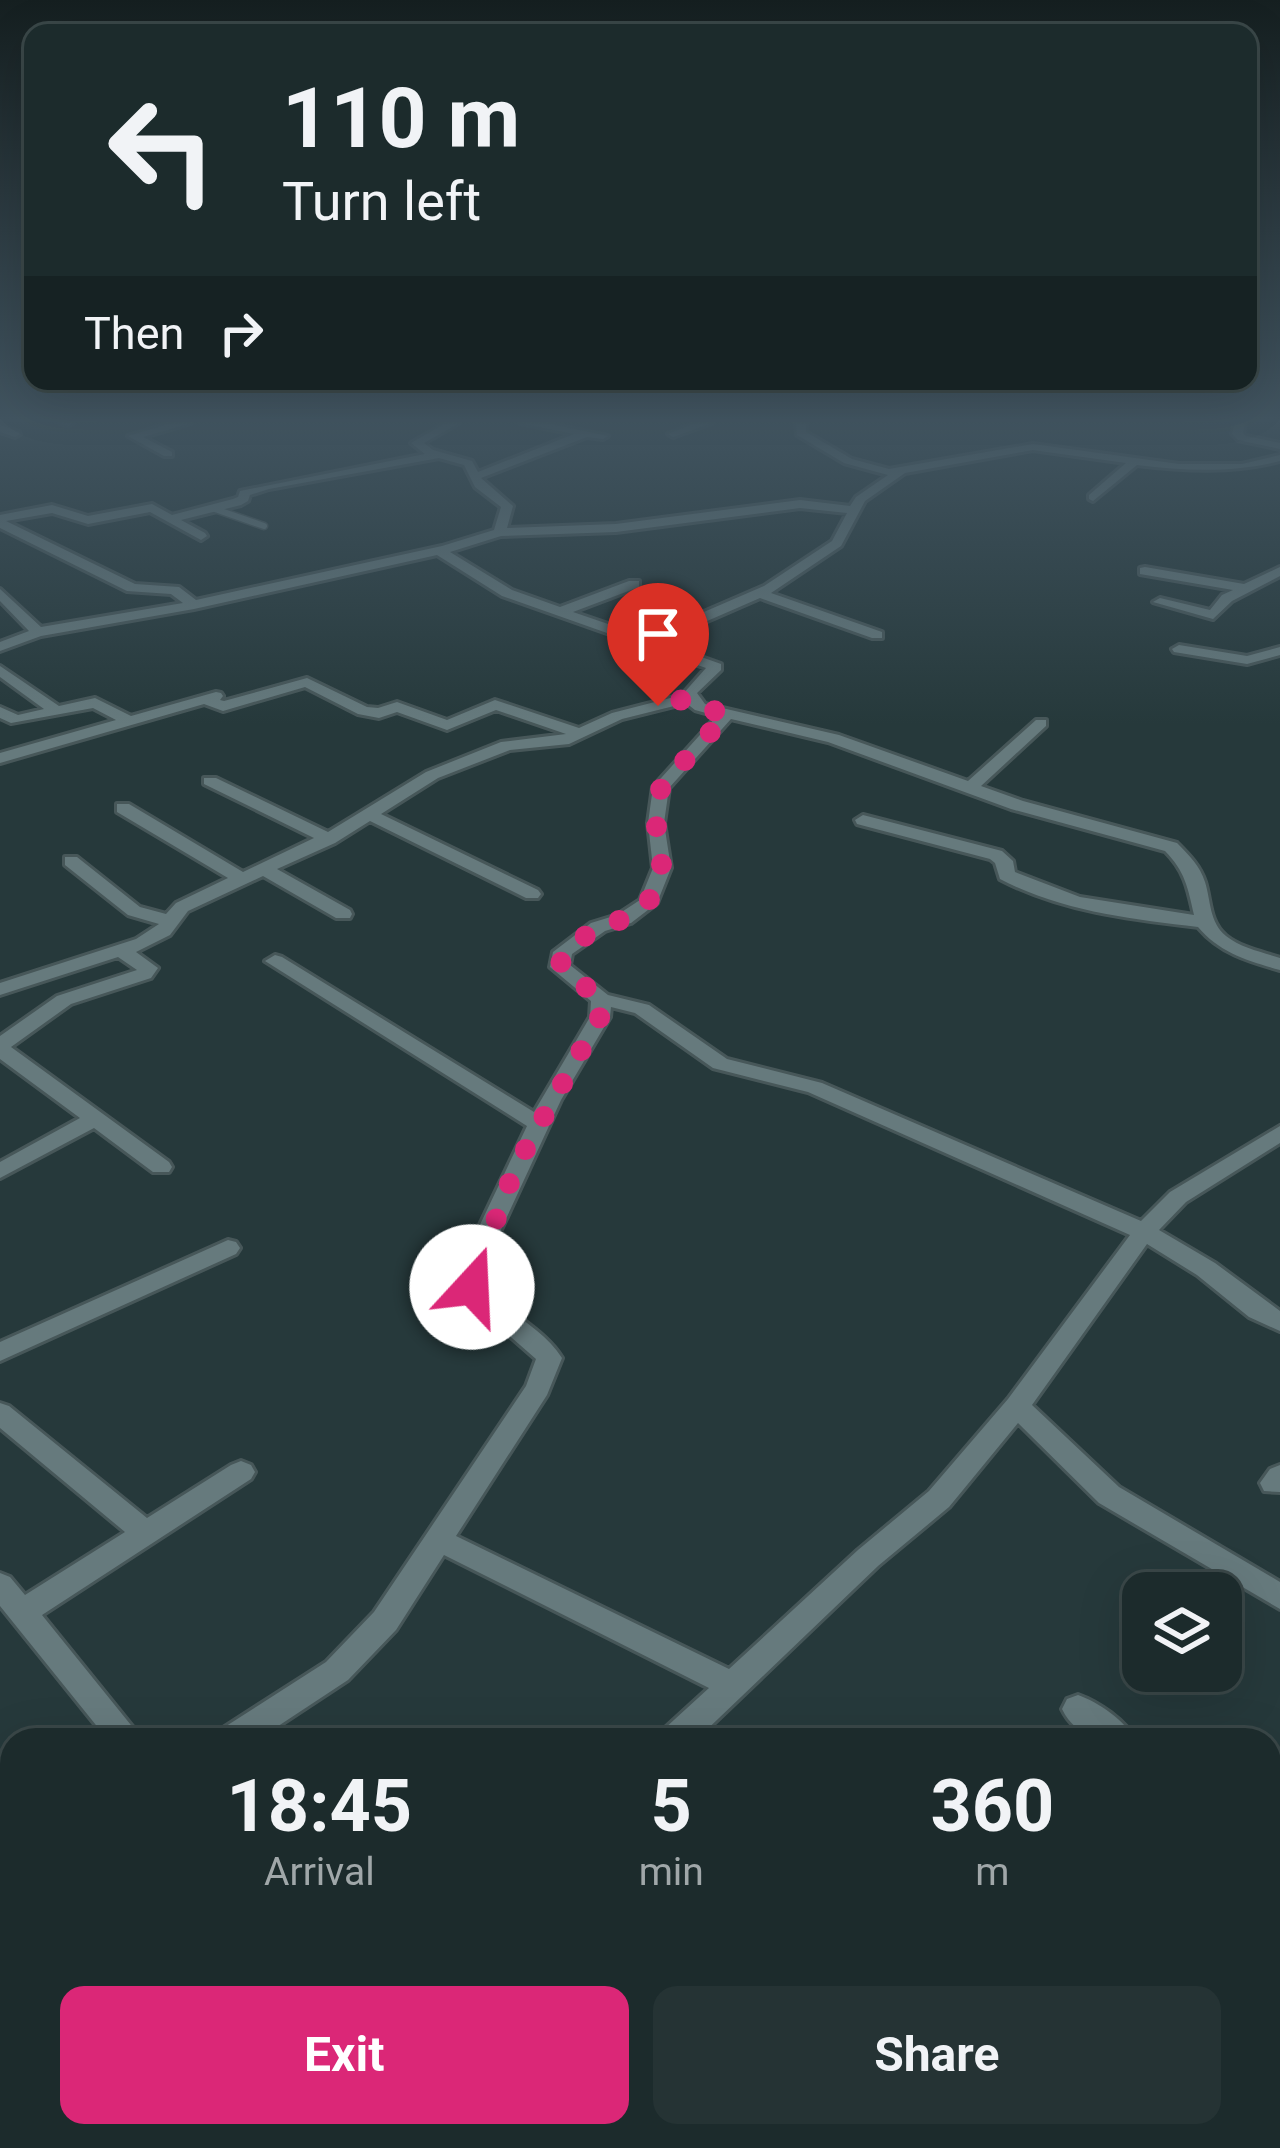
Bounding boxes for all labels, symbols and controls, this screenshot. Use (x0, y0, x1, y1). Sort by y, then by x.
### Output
text: 110 m (282, 69, 520, 168)
icon: left (84, 72, 240, 228)
text: Turn left (282, 170, 481, 233)
icon: right (208, 300, 274, 366)
text: Then (84, 307, 184, 360)
pin (607, 583, 709, 706)
icon: arrive (625, 601, 691, 667)
position arrow (409, 1224, 535, 1350)
map controls (1122, 1572, 1242, 1692)
button: layers (1122, 1572, 1242, 1692)
text: 18:45 (227, 1764, 412, 1849)
text: 5 (651, 1764, 692, 1849)
text: 360 (930, 1764, 1054, 1849)
text: Arrival (264, 1849, 375, 1895)
text: min (639, 1849, 704, 1895)
text: m (975, 1849, 1010, 1895)
button: Exit (60, 1986, 629, 2124)
button: Share (653, 1986, 1221, 2124)

